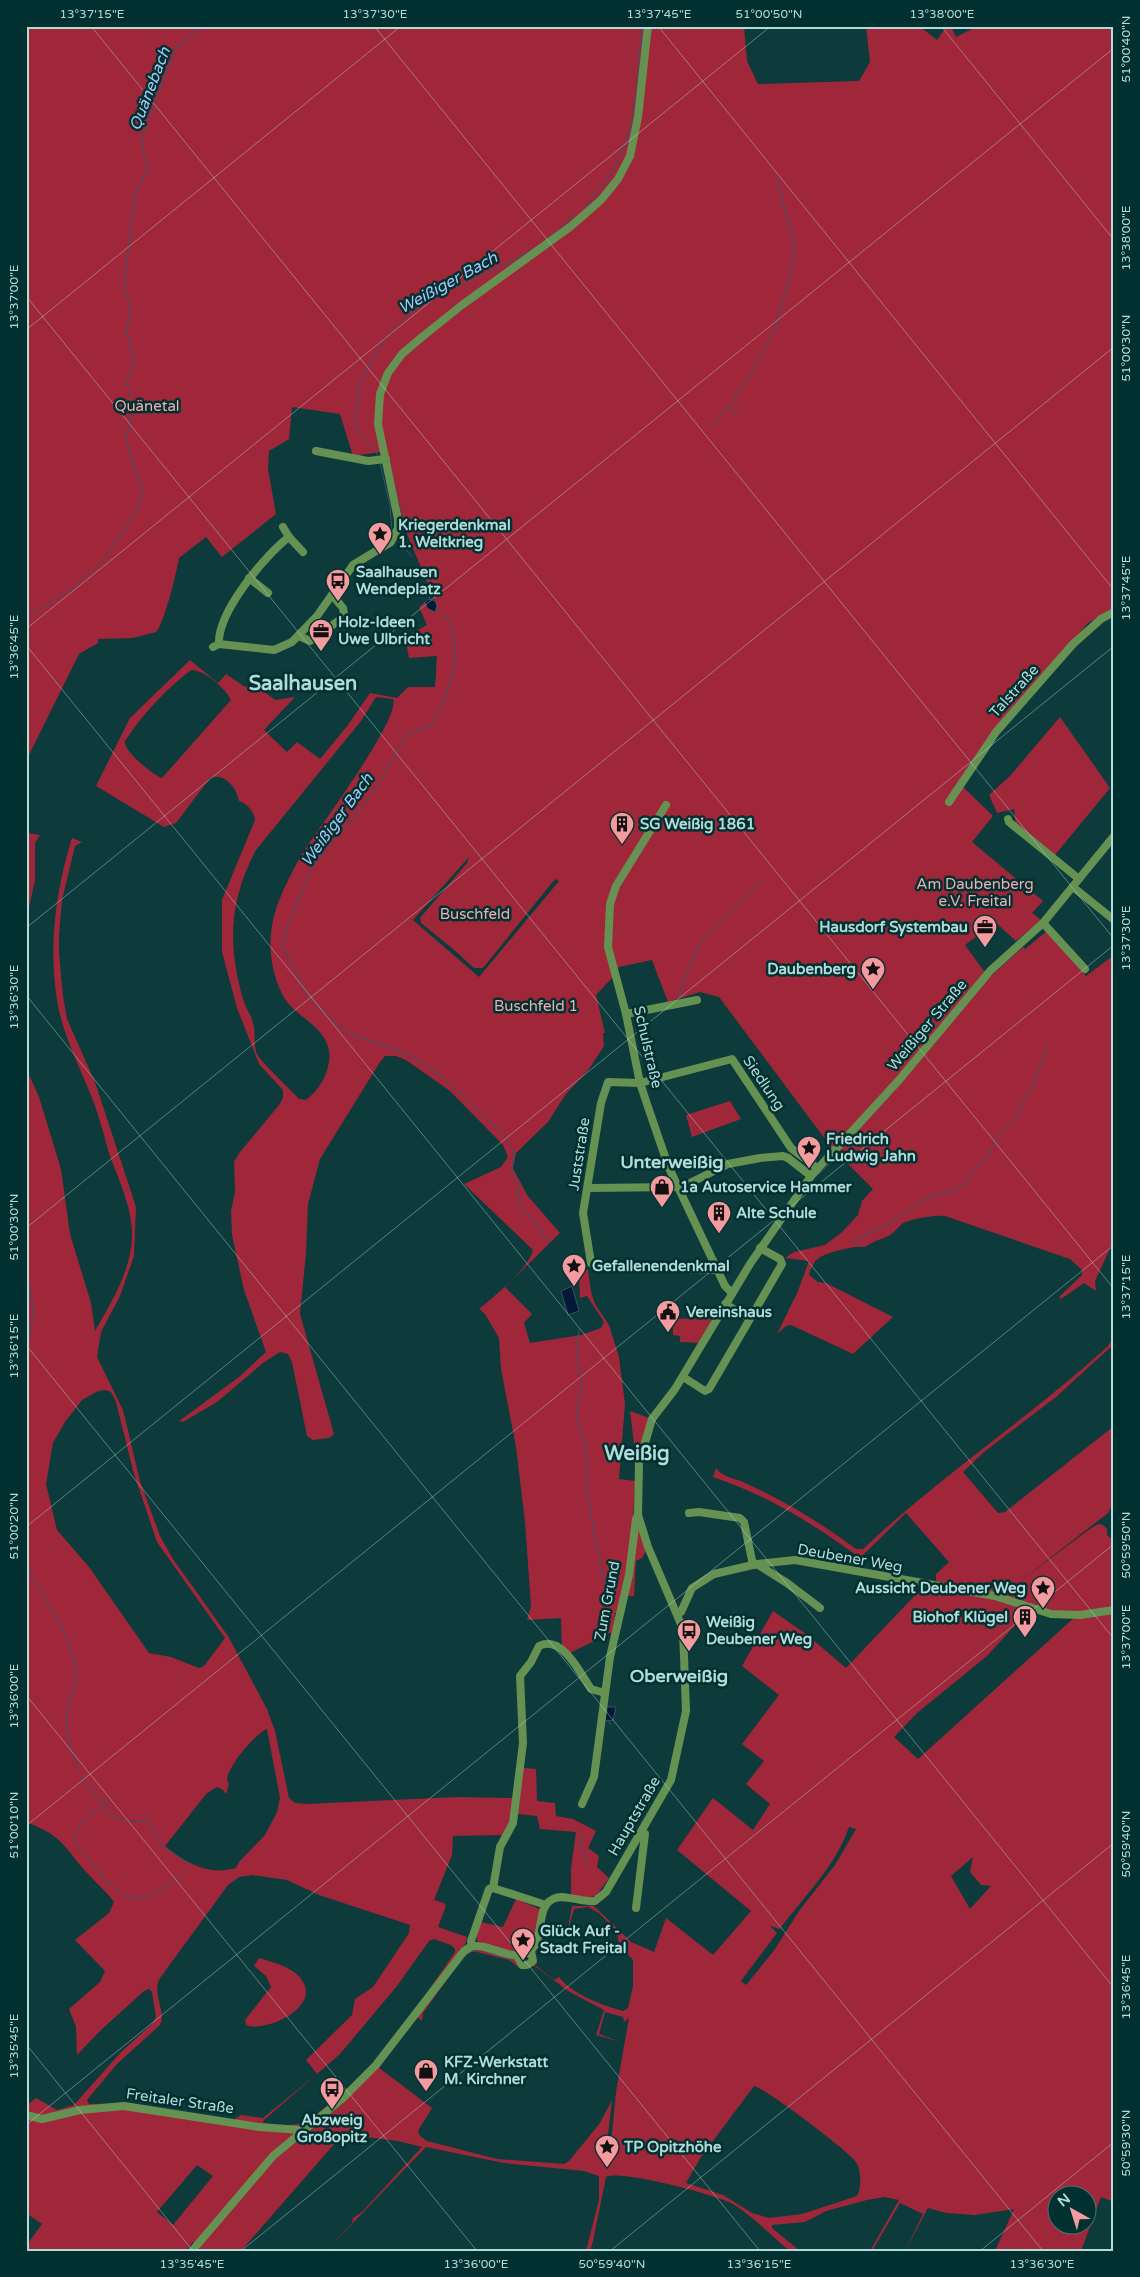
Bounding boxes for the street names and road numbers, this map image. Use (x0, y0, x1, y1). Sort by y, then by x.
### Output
street label: Talstraße (986, 661, 1042, 721)
street label: Weißiger Straße (884, 976, 970, 1074)
street label: Schulstraße (630, 1004, 666, 1090)
street label: Siedlung (739, 1052, 789, 1114)
street label: Juststraße (564, 1116, 594, 1192)
street label: Deubener Weg (796, 1540, 904, 1576)
street label: Zum Grund (590, 1559, 624, 1643)
street label: Hauptstraße (604, 1773, 664, 1859)
street label: Freitaler Straße (125, 2085, 235, 2117)

